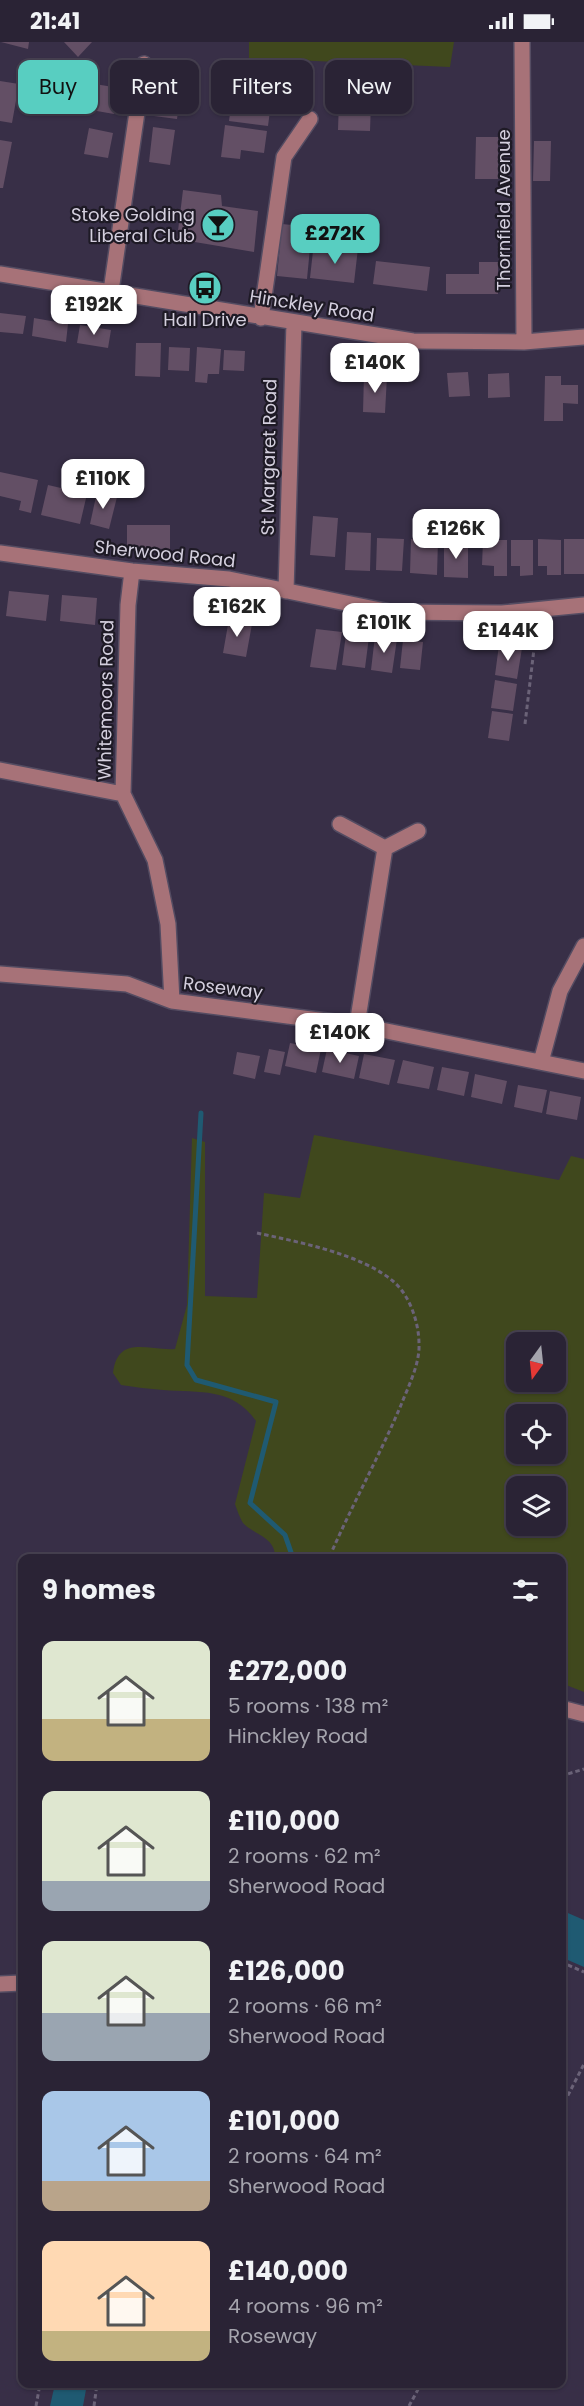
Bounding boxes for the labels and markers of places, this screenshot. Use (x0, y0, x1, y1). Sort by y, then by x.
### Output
place label: Stoke Golding Liberal Club (71, 202, 195, 248)
bar icon: Stoke Golding Liberal Club (200, 207, 236, 243)
pin: £272K (293, 214, 377, 265)
bus stop icon: Hall Drive (187, 270, 223, 306)
pin: £192K (52, 285, 136, 336)
place label: Hall Drive (163, 307, 247, 332)
pin: £140K (333, 343, 417, 394)
pin: £110K (61, 459, 145, 510)
pin: £126K (414, 509, 498, 560)
pin: £162K (195, 587, 279, 638)
pin: £101K (342, 603, 426, 654)
pin: £144K (466, 611, 550, 662)
pin: £140K (298, 1013, 382, 1064)

